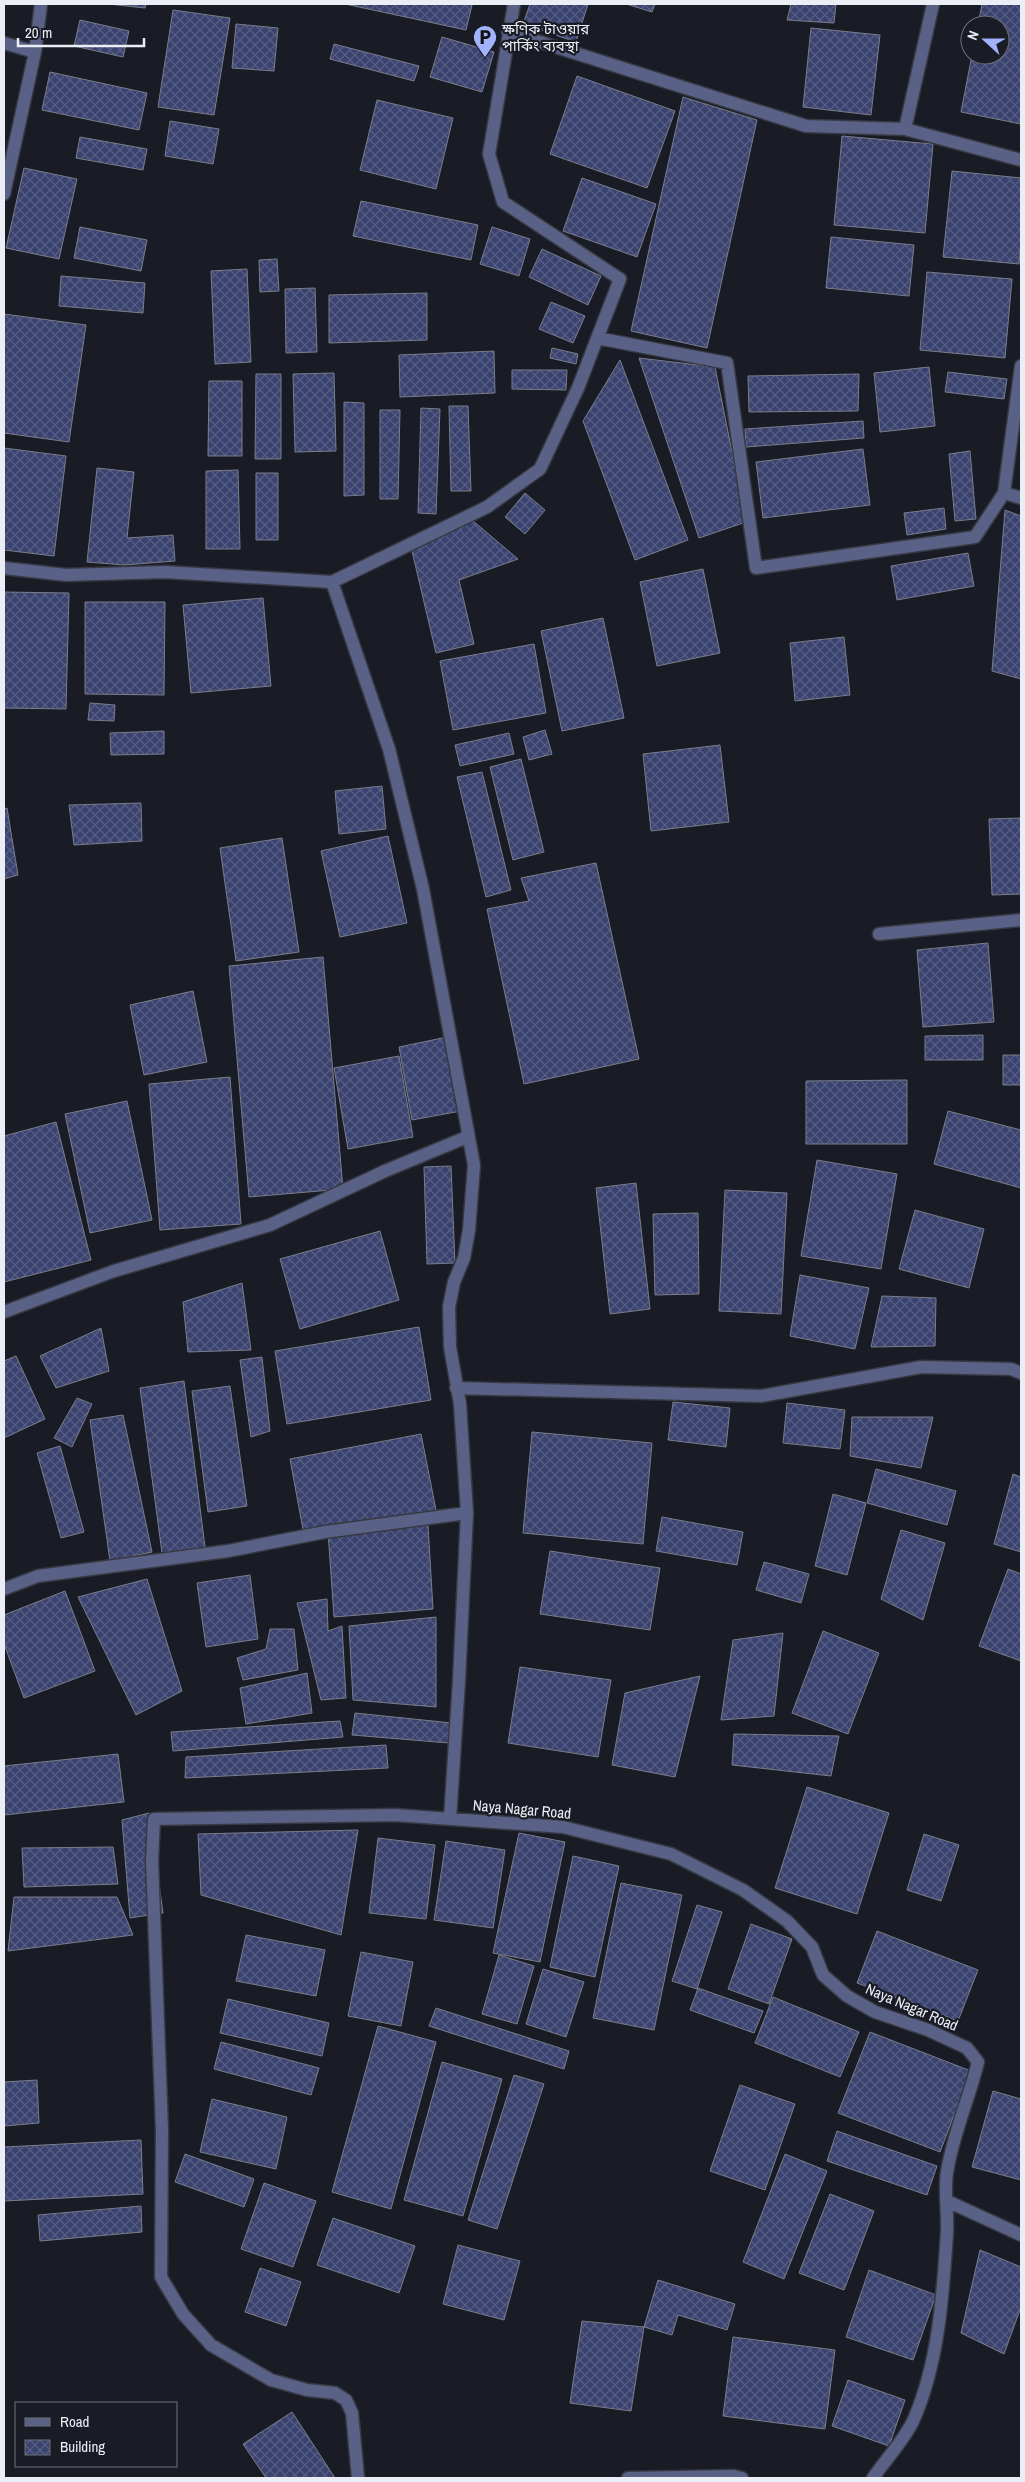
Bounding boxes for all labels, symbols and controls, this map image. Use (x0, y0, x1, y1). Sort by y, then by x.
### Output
scale bar (18, 15, 144, 47)
north arrow (960, 15, 1010, 65)
place label: ক্ষণিক টাওয়ার পার্কিং ব্যবস্থা (501, 18, 590, 56)
text: 20 m (25, 22, 52, 43)
parking icon: ক্ষণিক টাওয়ার পার্কিং ব্যবস্থা (472, 24, 498, 58)
text: N (963, 28, 983, 42)
street label: Naya Nagar Road (472, 1794, 572, 1824)
street label: Naya Nagar Road (863, 1978, 961, 2036)
legend (15, 2402, 178, 2467)
text: Road (60, 2411, 89, 2432)
text: Building (60, 2436, 105, 2457)

